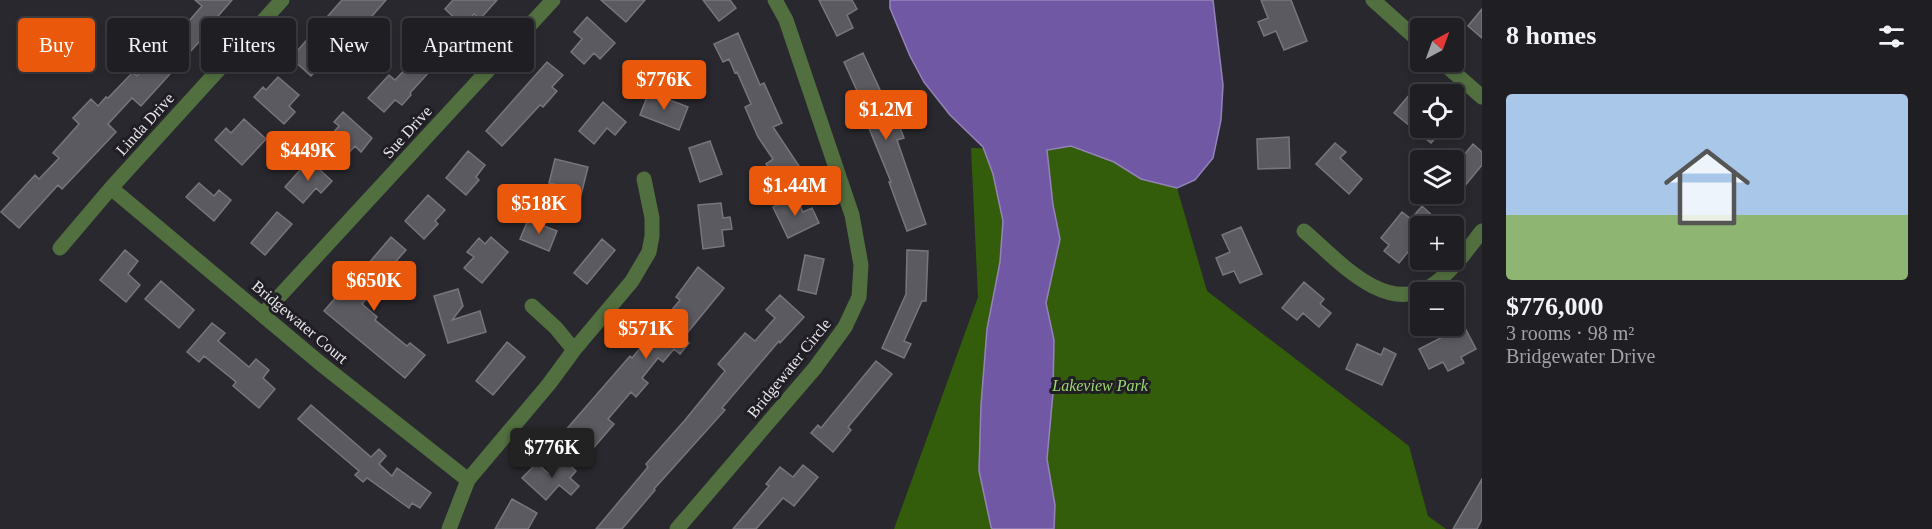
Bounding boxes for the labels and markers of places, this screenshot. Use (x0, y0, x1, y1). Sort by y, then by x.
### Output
pin: $776K (622, 60, 706, 111)
pin: $1.2M (844, 90, 928, 141)
pin: $449K (266, 131, 350, 182)
pin: $1.44M (746, 166, 844, 217)
pin: $518K (497, 184, 581, 235)
pin: $650K (332, 261, 416, 312)
pin: $571K (604, 309, 688, 360)
pin: $776K (510, 428, 594, 479)

